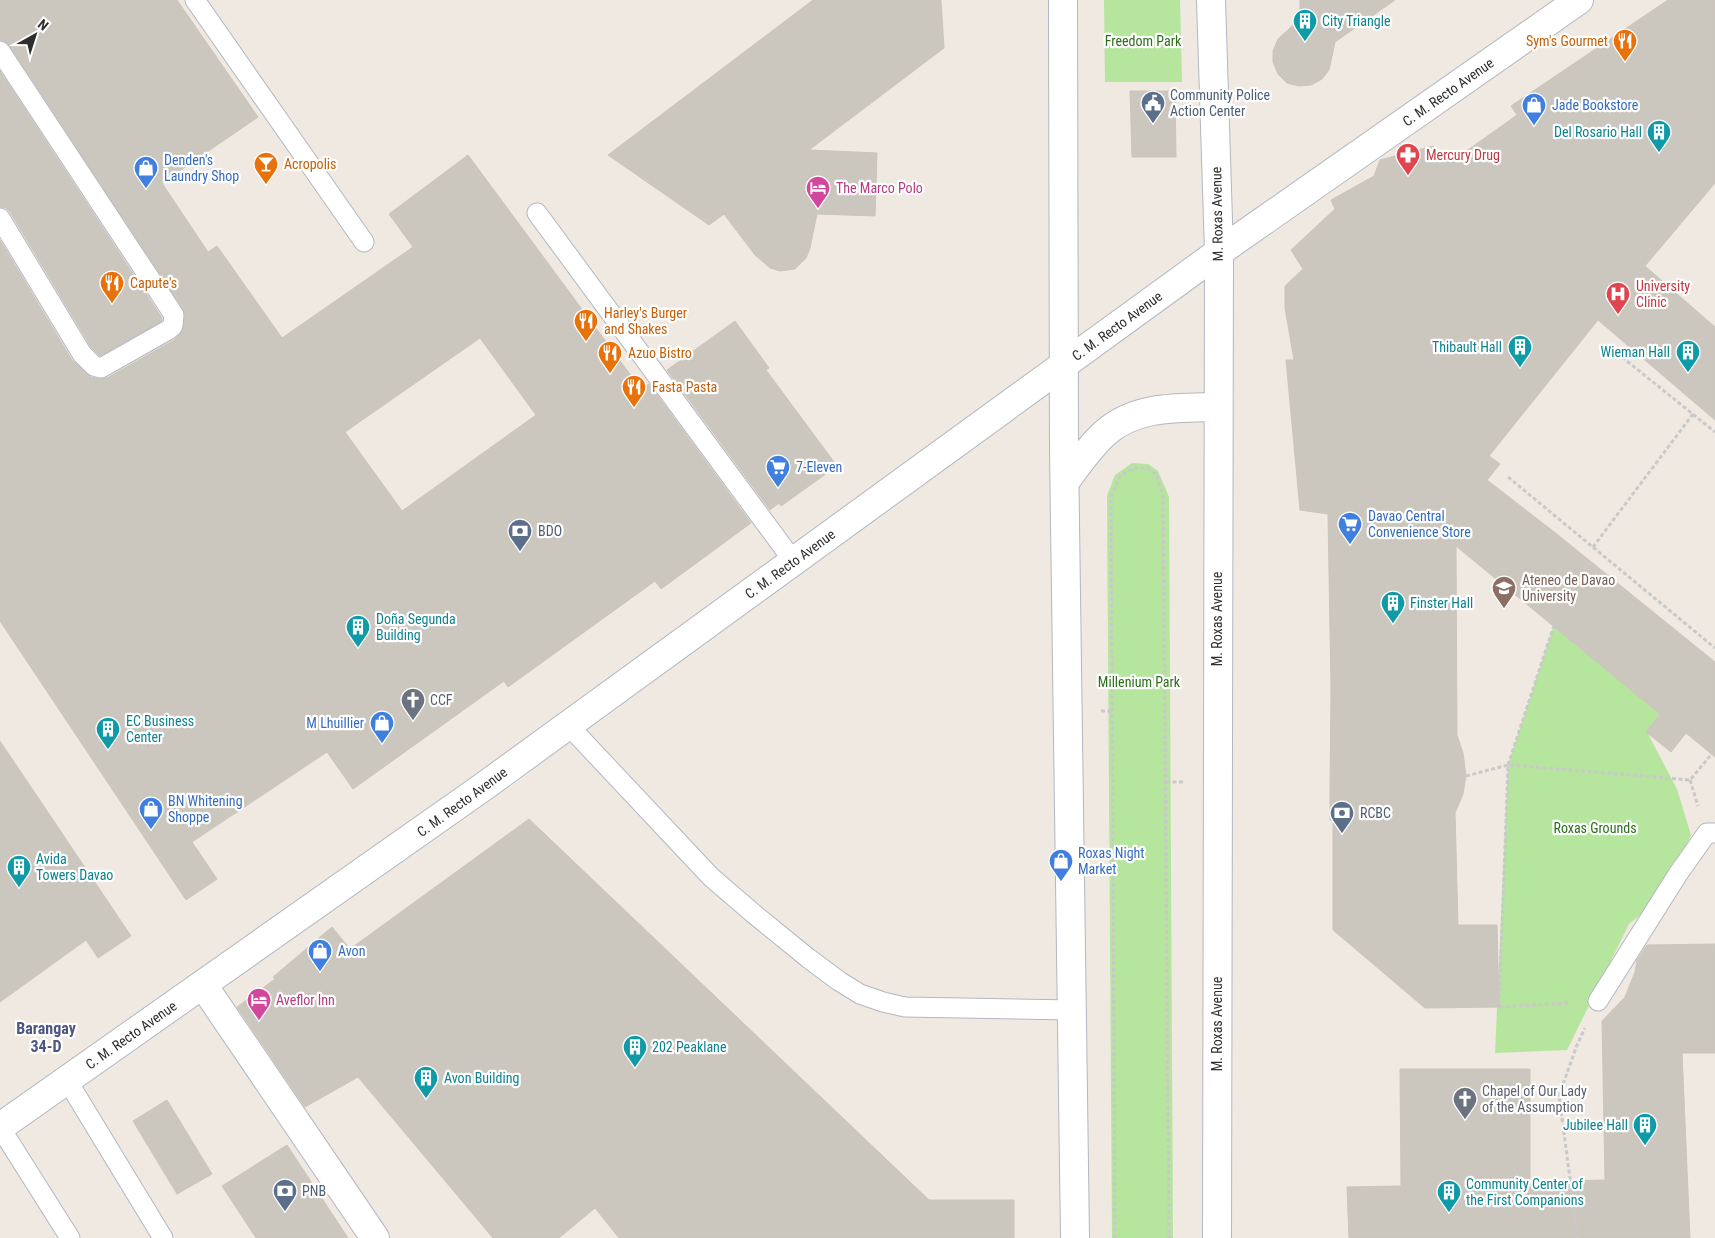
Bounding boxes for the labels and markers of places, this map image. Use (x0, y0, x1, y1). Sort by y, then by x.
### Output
building icon: City Triangle (1292, 8, 1318, 42)
place label: City Triangle (1322, 13, 1391, 29)
restaurant icon: Sym's Gourmet (1612, 28, 1638, 62)
place label: Sym's Gourmet (1526, 33, 1608, 49)
place label: Community Police Action Center (1170, 87, 1271, 119)
public building icon: Community Police Action Center (1140, 90, 1166, 124)
shop icon: Jade Bookstore (1521, 92, 1547, 126)
place label: Jade Bookstore (1552, 97, 1639, 113)
building icon: Del Rosario Hall (1646, 119, 1672, 153)
place label: Del Rosario Hall (1554, 124, 1642, 140)
pharmacy icon: Mercury Drug (1395, 142, 1421, 176)
place label: Mercury Drug (1426, 147, 1500, 163)
bar icon: Acropolis (253, 151, 279, 185)
place label: Denden's Laundry Shop (164, 152, 239, 184)
shop icon: Denden's Laundry Shop (133, 155, 159, 189)
place label: Acropolis (284, 156, 336, 172)
hotel icon: The Marco Polo (805, 175, 831, 209)
place label: The Marco Polo (836, 180, 923, 196)
restaurant icon: Capute's (99, 270, 125, 304)
place label: Capute's (130, 275, 177, 291)
place label: University Clinic (1636, 278, 1690, 310)
hospital icon: University Clinic (1605, 281, 1631, 315)
place label: Harley's Burger and Shakes (604, 305, 687, 337)
restaurant icon: Harley's Burger and Shakes (573, 308, 599, 342)
building icon: Thibault Hall (1507, 334, 1533, 368)
place label: Thibault Hall (1432, 339, 1502, 355)
building icon: Wieman Hall (1675, 339, 1701, 373)
restaurant icon: Azuo Bistro (597, 340, 623, 374)
place label: Wieman Hall (1601, 344, 1670, 360)
place label: Azuo Bistro (628, 345, 692, 361)
restaurant icon: Fasta Pasta (621, 374, 647, 408)
place label: Fasta Pasta (652, 379, 717, 395)
supermarket icon: 7-Eleven (765, 454, 791, 488)
place label: 7-Eleven (796, 459, 842, 475)
place label: Davao Central Convenience Store (1368, 508, 1471, 540)
supermarket icon: Davao Central Convenience Store (1337, 511, 1363, 545)
bank icon: BDO (507, 518, 533, 552)
place label: BDO (538, 523, 562, 539)
place label: Ateneo de Davao University (1522, 572, 1615, 604)
school or university icon: Ateneo de Davao University (1491, 575, 1517, 609)
building icon: Finster Hall (1380, 590, 1406, 624)
place label: Finster Hall (1410, 595, 1473, 611)
place label: Doña Segunda Building (376, 611, 456, 643)
building icon: Doña Segunda Building (345, 614, 371, 648)
church icon: CCF (400, 687, 426, 721)
place label: CCF (430, 692, 453, 708)
shop icon: M Lhuillier (369, 710, 395, 744)
place label: EC Business Center (126, 713, 194, 745)
place label: M Lhuillier (306, 715, 364, 731)
building icon: EC Business Center (95, 716, 121, 750)
place label: BN Whitening Shoppe (168, 793, 243, 825)
shop icon: BN Whitening Shoppe (138, 796, 164, 830)
bank icon: RCBC (1329, 800, 1355, 834)
place label: RCBC (1360, 805, 1391, 821)
place label: Roxas Night Market (1078, 845, 1144, 877)
shop icon: Roxas Night Market (1048, 848, 1074, 882)
place label: Avida Towers Davao (36, 851, 113, 883)
building icon: Avida Towers Davao (6, 854, 32, 888)
shop icon: Avon (307, 938, 333, 972)
place label: Avon (338, 943, 365, 959)
hotel icon: Aveflor Inn (246, 987, 272, 1021)
place label: Aveflor Inn (276, 992, 335, 1008)
building icon: 202 Peaklane (622, 1034, 648, 1068)
place label: 202 Peaklane (652, 1039, 727, 1055)
building icon: Avon Building (413, 1065, 439, 1099)
place label: Avon Building (444, 1070, 519, 1086)
place label: Chapel of Our Lady of the Assumption (1482, 1083, 1587, 1115)
church icon: Chapel of Our Lady of the Assumption (1452, 1086, 1478, 1120)
building icon: Jubilee Hall (1632, 1112, 1658, 1146)
place label: Jubilee Hall (1563, 1117, 1628, 1133)
place label: Community Center of the First Companions (1466, 1176, 1584, 1208)
bank icon: PNB (272, 1178, 298, 1212)
building icon: Community Center of the First Companions (1436, 1179, 1462, 1213)
place label: PNB (302, 1183, 326, 1199)

